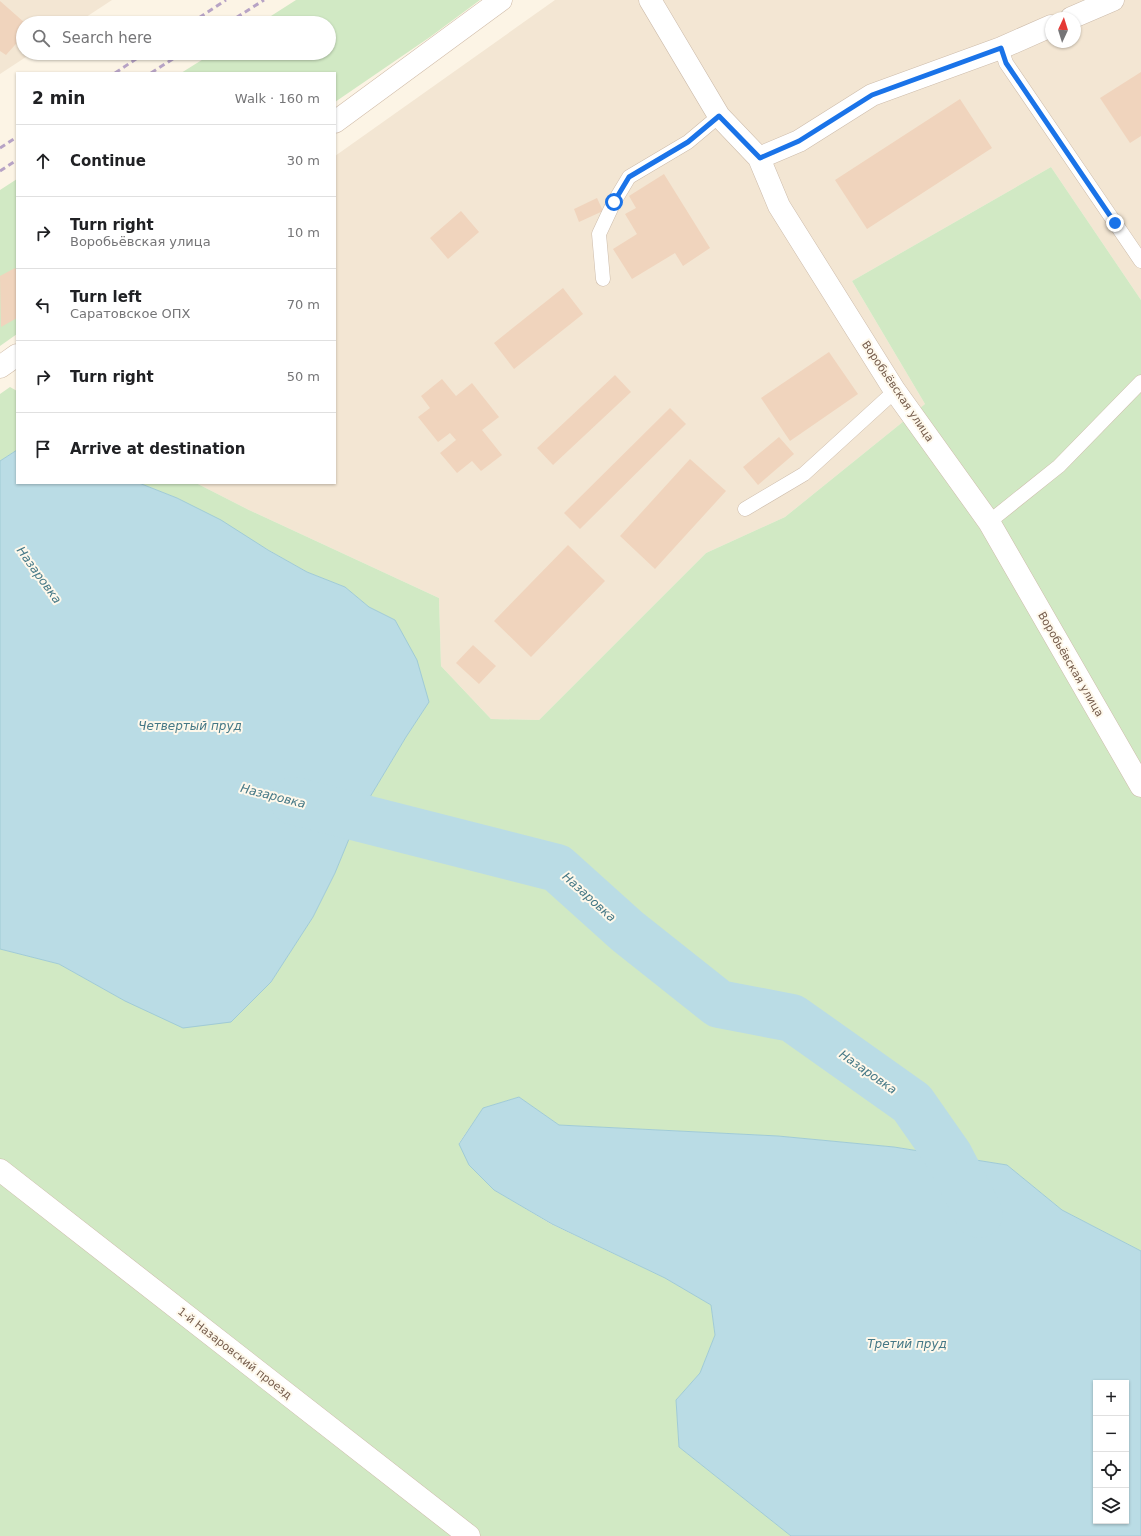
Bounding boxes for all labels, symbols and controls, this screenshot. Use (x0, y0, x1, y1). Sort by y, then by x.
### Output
north arrow (1045, 12, 1081, 48)
search box (16, 16, 336, 60)
icon: search (30, 27, 52, 49)
text: Search here (62, 29, 152, 47)
text: 2 min (32, 88, 85, 108)
text: Walk · 160 m (235, 91, 320, 106)
icon: ahead (32, 150, 54, 172)
text: Continue (70, 152, 146, 170)
text: 30 m (287, 153, 320, 168)
route start (605, 193, 623, 211)
route end (1106, 214, 1124, 232)
text: Turn right (70, 216, 154, 234)
icon: right (32, 222, 54, 244)
text: 10 m (287, 225, 320, 240)
text: Воробьёвская улица (70, 234, 211, 249)
text: Turn left (70, 288, 142, 306)
icon: left (32, 294, 54, 316)
text: 70 m (287, 297, 320, 312)
text: Саратовское ОПХ (70, 306, 190, 321)
street label: Воробьёвская улица (859, 338, 936, 444)
icon: right (32, 366, 54, 388)
text: Turn right (70, 368, 154, 386)
text: 50 m (287, 369, 320, 384)
icon: arrive (32, 438, 54, 460)
text: Arrive at destination (70, 440, 245, 458)
water label: Назаровка (14, 544, 64, 606)
street label: Воробьёвская улица (1035, 609, 1106, 719)
water label: Четвертый пруд (138, 719, 242, 733)
water label: Назаровка (239, 781, 307, 811)
water label: Назаровка (560, 869, 618, 925)
water label: Назаровка (837, 1047, 899, 1097)
street label: 1-й Назаровский проезд (175, 1305, 295, 1402)
water label: Третий пруд (867, 1337, 947, 1351)
map controls (1093, 1380, 1129, 1524)
button: + (1093, 1380, 1129, 1416)
button: − (1093, 1416, 1129, 1452)
button: locate (1093, 1452, 1129, 1488)
button: layers (1093, 1488, 1129, 1524)

